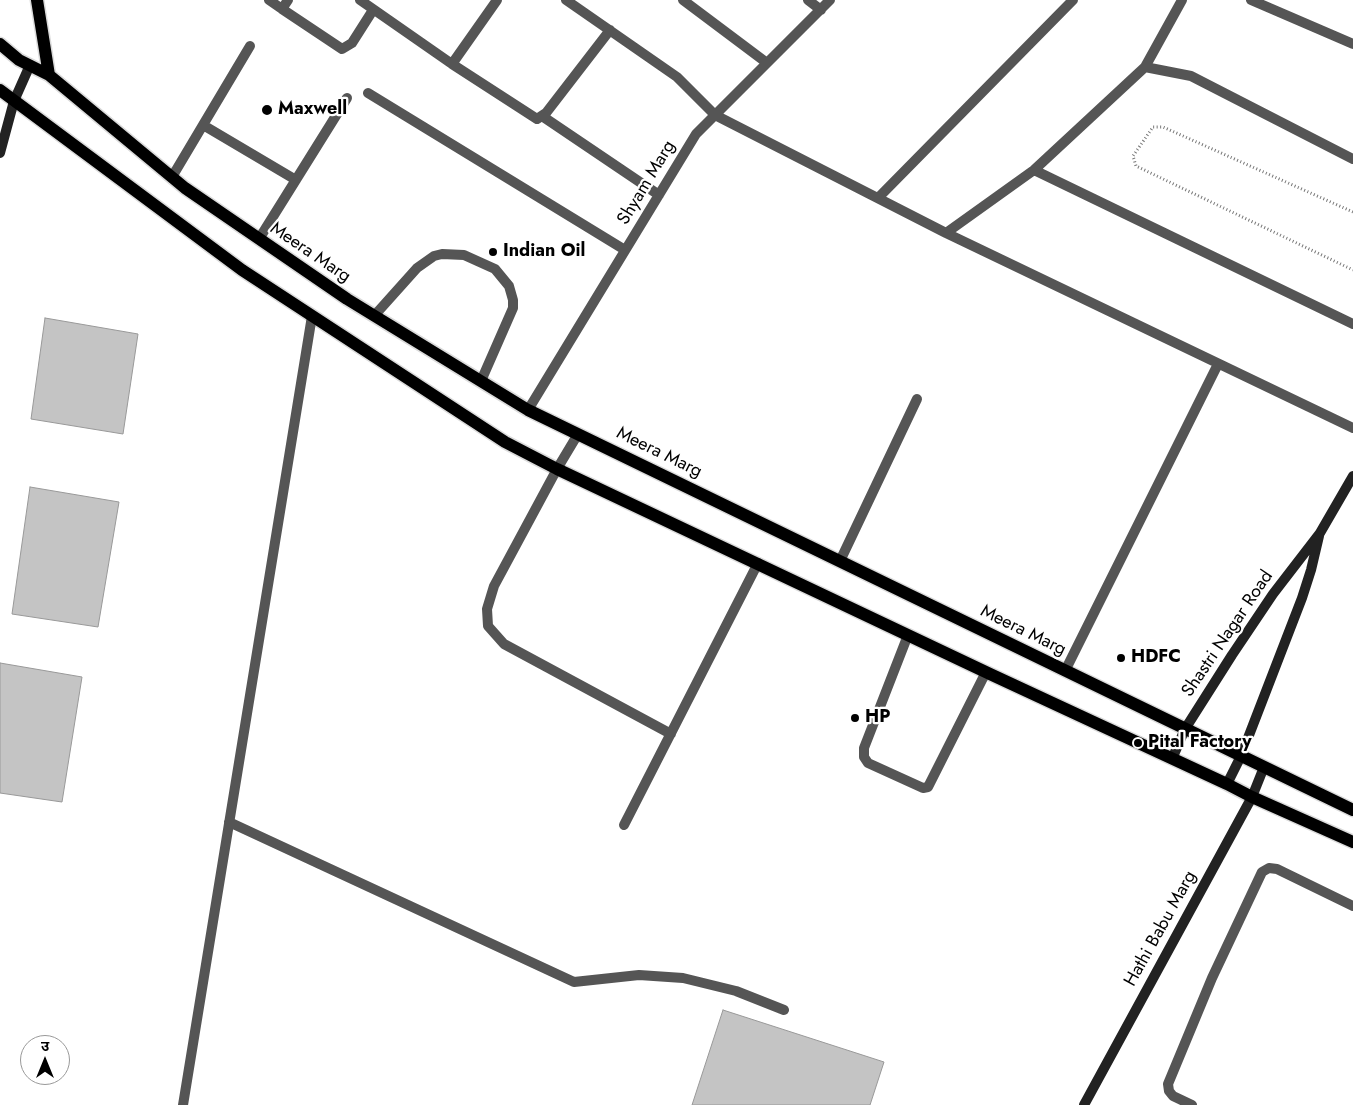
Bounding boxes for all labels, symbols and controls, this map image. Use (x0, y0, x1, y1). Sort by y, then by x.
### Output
place label: Maxwell (278, 99, 347, 121)
marker: Maxwell (260, 103, 274, 117)
street label: Shyam Marg (613, 137, 681, 229)
street label: Meera Marg (266, 218, 354, 288)
place label: Indian Oil (503, 241, 585, 263)
marker: Indian Oil (487, 246, 499, 258)
street label: Meera Marg (613, 423, 705, 483)
street label: Shastri Nagar Road (1178, 567, 1278, 701)
street label: Meera Marg (977, 601, 1069, 661)
place label: HDFC (1131, 647, 1181, 669)
marker: HDFC (1115, 652, 1127, 664)
place label: HP (865, 707, 890, 729)
marker: HP (849, 712, 861, 724)
place label: Pital Factory (1148, 732, 1252, 754)
marker: Pital Factory (1132, 737, 1144, 749)
street label: Hathi Babu Marg (1120, 868, 1202, 990)
north arrow (20, 1035, 70, 1085)
text: उ (41, 1036, 49, 1056)

